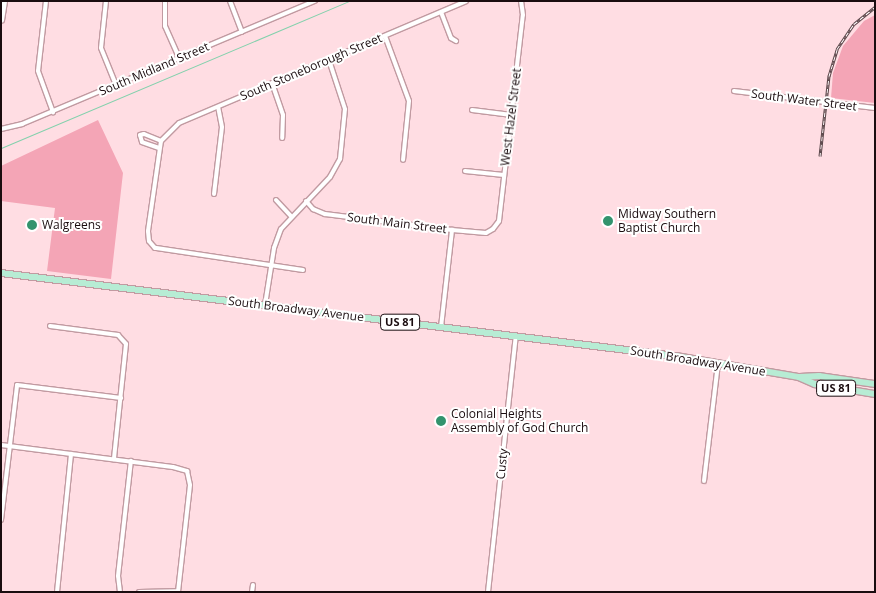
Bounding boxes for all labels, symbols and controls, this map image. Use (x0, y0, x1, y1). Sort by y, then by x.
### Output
street label: South Stoneborough Street (238, 31, 384, 103)
street label: South Midland Street (97, 39, 211, 99)
street label: West Hazel Street (498, 67, 524, 167)
street label: South Water Street (750, 86, 858, 114)
place label: Midway Southern Baptist Church (618, 207, 716, 235)
street label: South Main Street (346, 210, 448, 236)
marker: Midway Southern Baptist Church (602, 215, 614, 227)
place label: Walgreens (42, 218, 101, 232)
marker: Walgreens (26, 219, 38, 231)
street label: South Broadway Avenue (227, 294, 365, 324)
road number: US 81 (380, 314, 420, 331)
street label: South Broadway Avenue (629, 343, 767, 379)
road number: US 81 (816, 379, 856, 396)
place label: Colonial Heights Assembly of God Church (451, 407, 588, 435)
marker: Colonial Heights Assembly of God Church (435, 415, 447, 427)
street label: Custy (493, 448, 511, 480)

